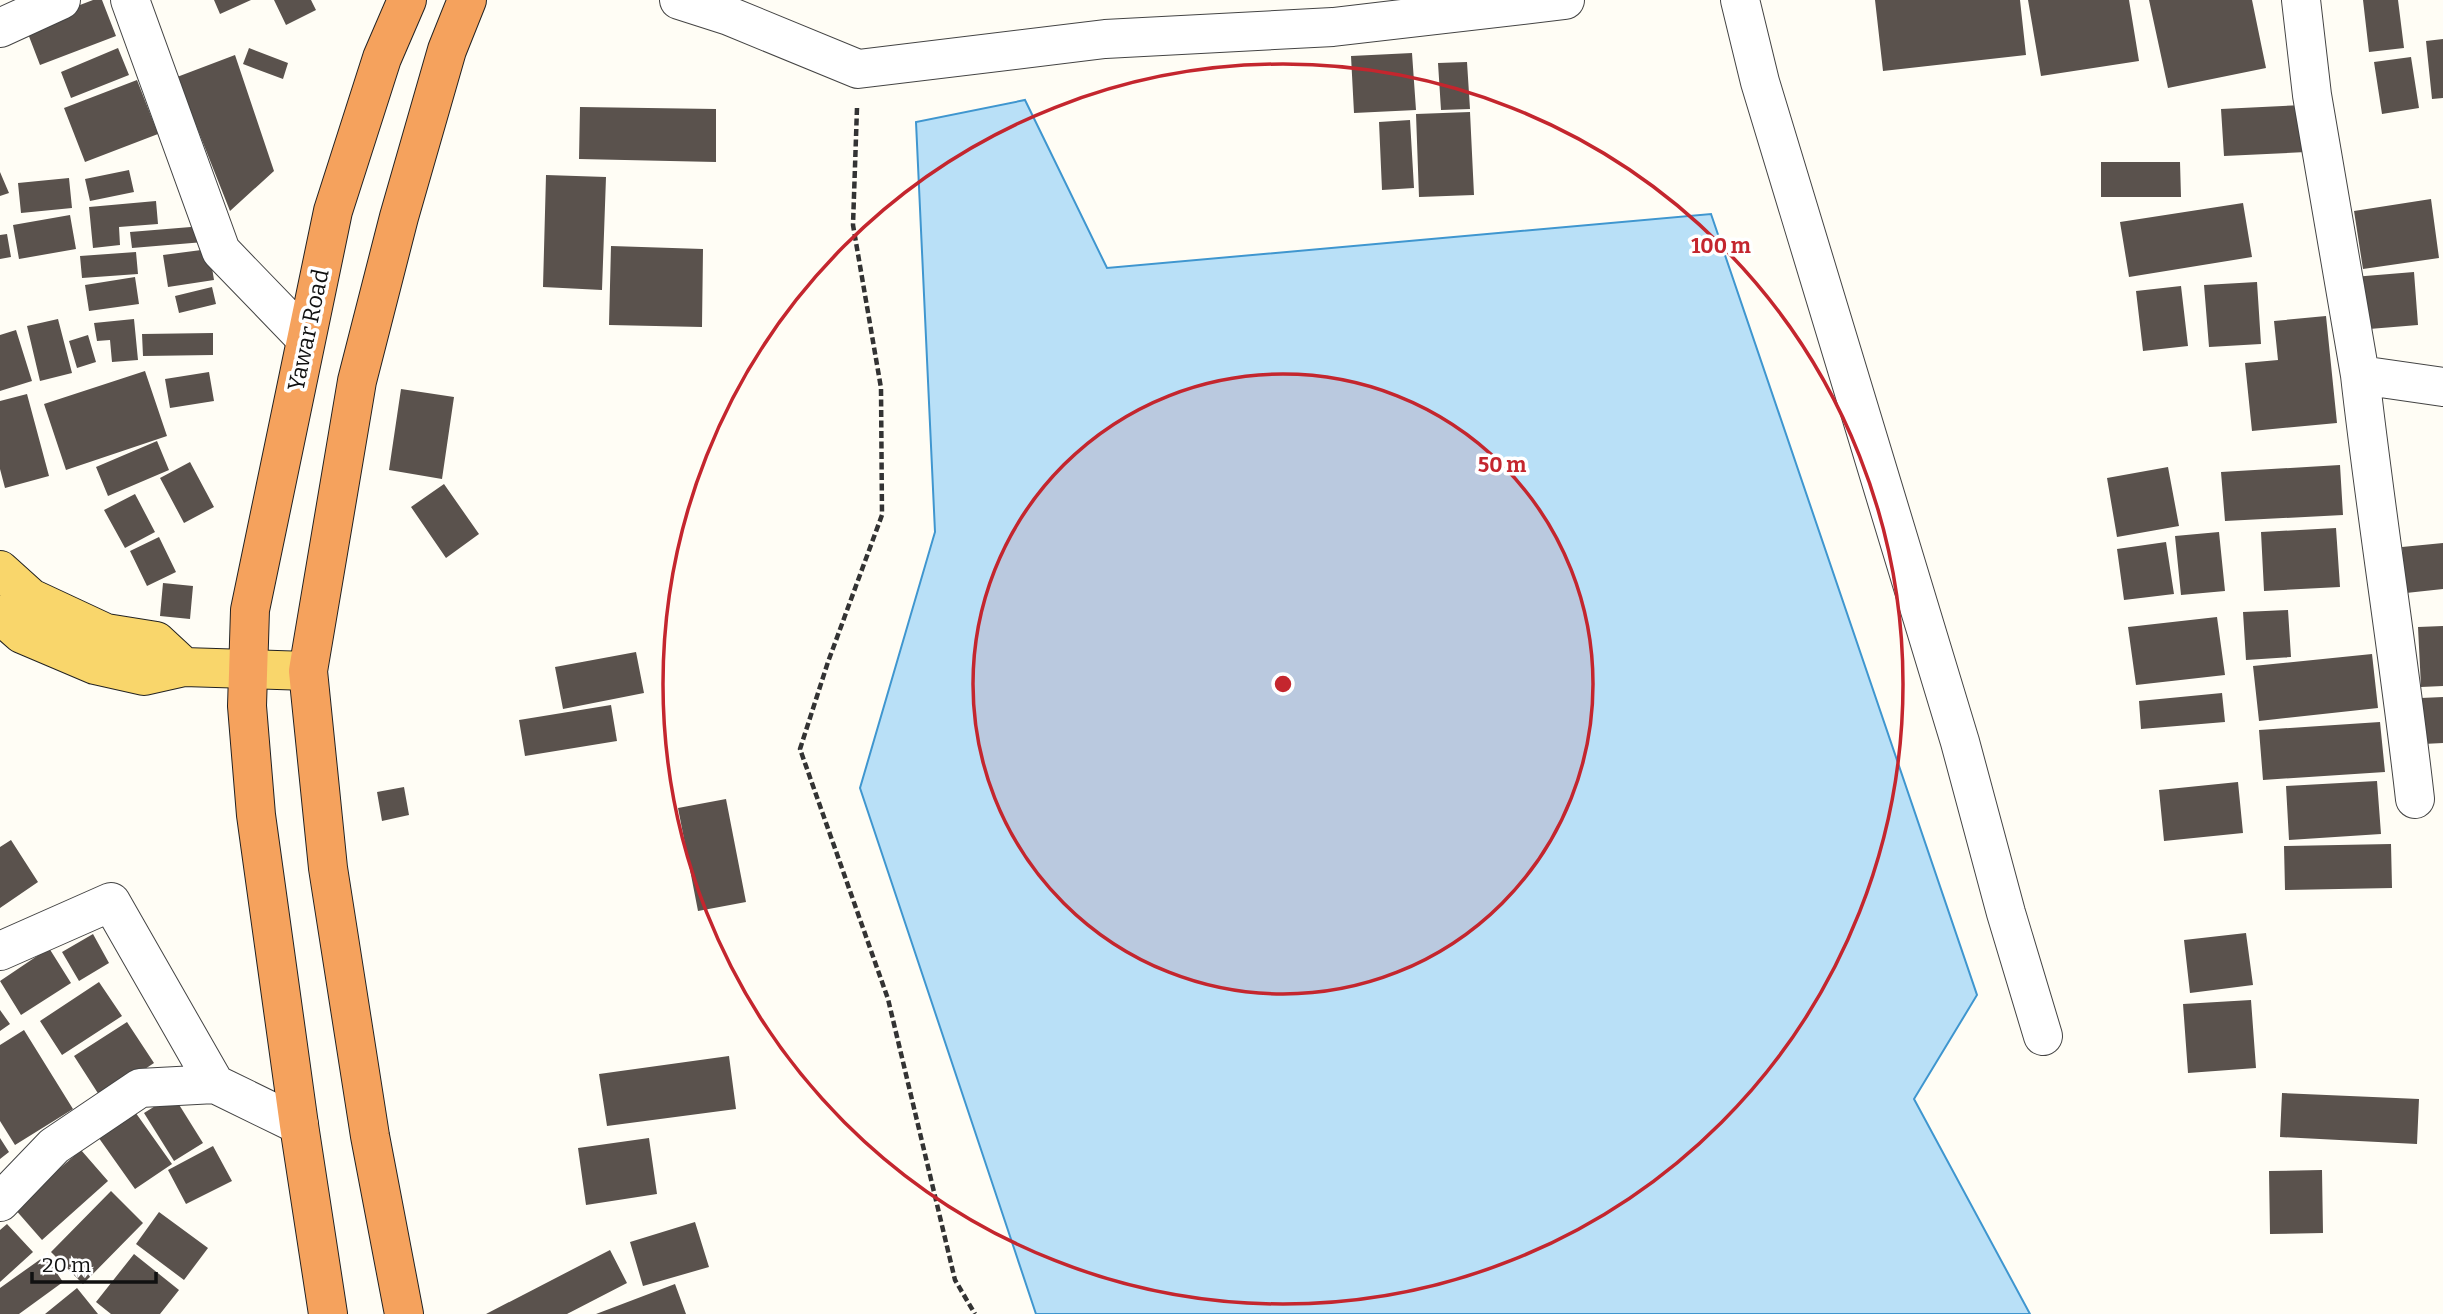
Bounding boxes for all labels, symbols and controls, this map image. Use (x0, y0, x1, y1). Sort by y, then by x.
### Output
text: 100 m (1691, 233, 1751, 259)
street label: Yawar Road (281, 266, 335, 394)
text: 50 m (1478, 452, 1526, 478)
centre of rings (1271, 672, 1295, 696)
scale bar (32, 1240, 156, 1284)
text: 20 m (42, 1252, 91, 1278)

